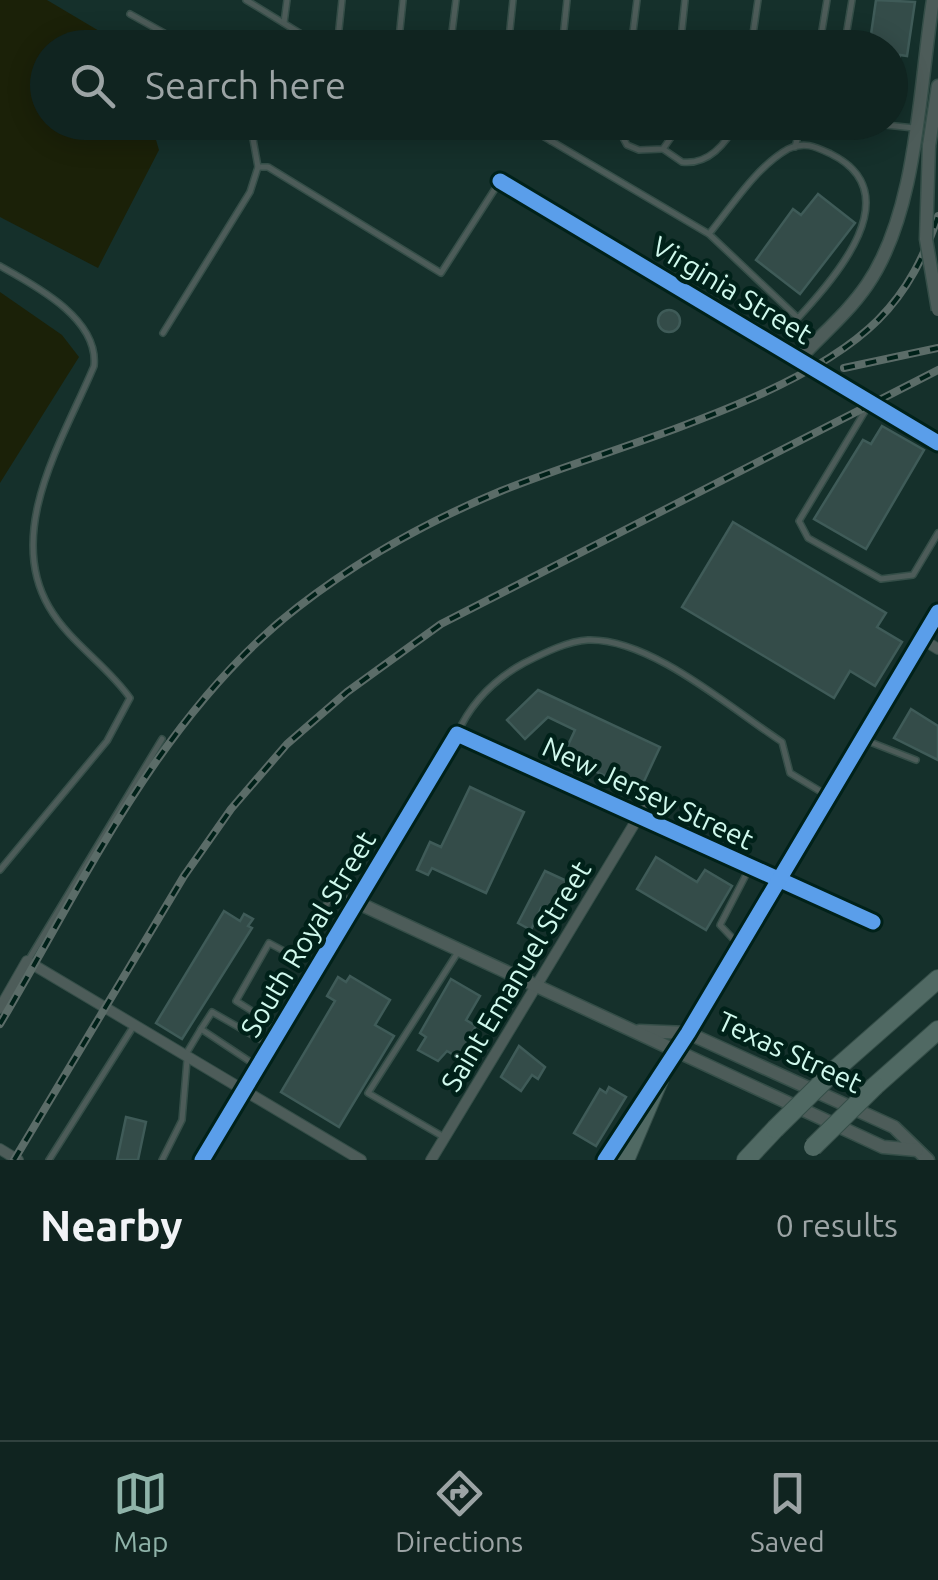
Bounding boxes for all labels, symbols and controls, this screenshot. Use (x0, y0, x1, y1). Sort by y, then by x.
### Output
search box (30, 30, 908, 140)
icon: search (65, 58, 120, 113)
text: Search here (145, 64, 346, 106)
street label: Virginia Street (647, 230, 818, 349)
street label: New Jersey Street (538, 730, 759, 855)
street label: South Royal Street (234, 825, 381, 1042)
street label: Saint Emanuel Street (435, 855, 597, 1096)
street label: Texas Street (713, 1005, 867, 1098)
text: Nearby (40, 1202, 183, 1249)
text: 0 results (776, 1207, 898, 1243)
tab: Map (113, 1466, 169, 1557)
tab: Directions (395, 1466, 523, 1557)
tab: Saved (750, 1466, 825, 1557)

